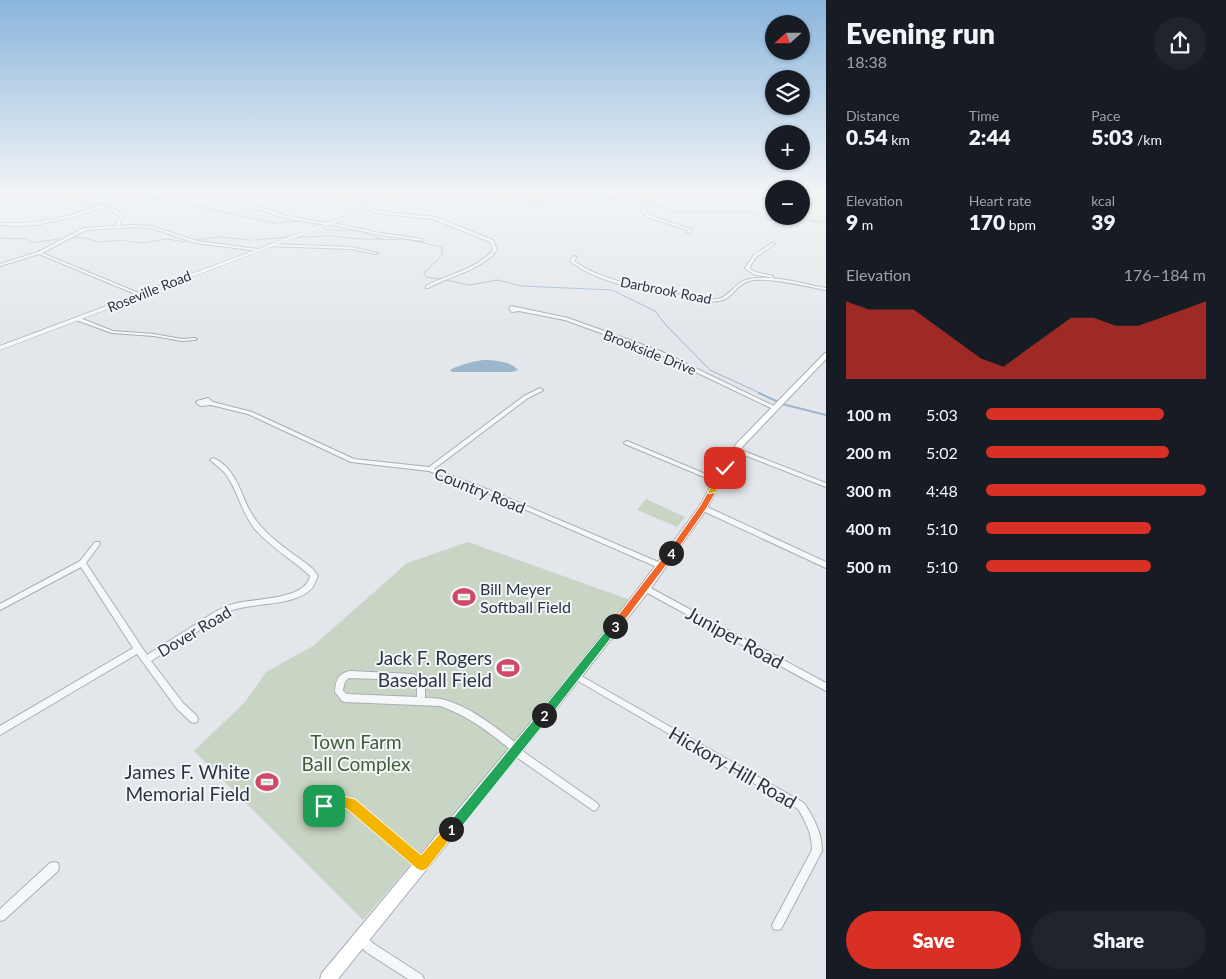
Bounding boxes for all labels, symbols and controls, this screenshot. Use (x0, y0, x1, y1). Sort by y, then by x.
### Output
north arrow (765, 15, 810, 60)
map controls (765, 15, 810, 225)
text: Evening run (846, 16, 995, 50)
button: share (1154, 17, 1206, 69)
text: 18:38 (846, 52, 887, 71)
button: layers (765, 70, 810, 115)
text: Distance (846, 107, 900, 124)
text: Time (969, 107, 999, 124)
text: Pace (1091, 107, 1120, 124)
text: 0.54 (846, 124, 888, 149)
text: 2:44 (969, 124, 1011, 149)
text: 5:03 (1091, 124, 1133, 149)
button: + (765, 125, 810, 170)
text: km (888, 131, 910, 148)
text: /km (1133, 131, 1162, 148)
button: − (765, 180, 810, 225)
text: Elevation (846, 192, 903, 209)
text: Heart rate (969, 192, 1031, 209)
text: kcal (1091, 192, 1115, 209)
text: 9 (846, 209, 858, 234)
text: 170 (969, 209, 1005, 234)
text: 39 (1091, 209, 1116, 234)
text: m (858, 216, 873, 233)
text: bpm (1005, 216, 1036, 233)
text: Elevation (846, 265, 911, 284)
text: 176–184 m (1124, 265, 1206, 284)
street label: Roseville Road (105, 266, 193, 316)
street label: Darbrook Road (619, 273, 713, 307)
street label: Brookside Drive (601, 326, 699, 378)
text: 100 m (846, 405, 891, 424)
text: 5:03 (926, 405, 958, 424)
text: 200 m (846, 443, 891, 462)
text: 5:02 (926, 443, 958, 462)
pin (704, 447, 746, 489)
icon: check (711, 454, 739, 482)
street label: Country Road (432, 463, 528, 517)
text: 300 m (846, 481, 891, 500)
text: 4:48 (926, 481, 958, 500)
text: 400 m (846, 519, 891, 538)
text: 5:10 (926, 519, 958, 538)
pin: 4 (658, 540, 684, 566)
text: 4 (667, 545, 676, 562)
text: 500 m (846, 557, 891, 576)
text: 5:10 (926, 557, 958, 576)
place label: Bill Meyer Softball Field (480, 579, 571, 616)
sports icon: Bill Meyer Softball Field (451, 584, 477, 610)
street label: Juniper Road (682, 601, 788, 673)
street label: Dover Road (154, 602, 234, 660)
pin: 3 (602, 614, 628, 638)
text: 3 (611, 618, 620, 635)
place label: Jack F. Rogers Baseball Field (376, 646, 492, 691)
sports icon: Jack F. Rogers Baseball Field (495, 655, 521, 681)
pin: 2 (532, 702, 556, 728)
text: 2 (540, 707, 549, 724)
street label: Hickory Hill Road (665, 721, 801, 813)
park label: Town Farm Ball Complex (302, 730, 411, 775)
place label: James F. White Memorial Field (125, 760, 250, 805)
sports icon: James F. White Memorial Field (254, 769, 280, 795)
pin (303, 785, 345, 827)
icon: arrive (310, 792, 338, 820)
pin: 1 (438, 816, 464, 842)
text: 1 (447, 821, 456, 838)
button: Save (846, 911, 1021, 969)
button: Share (1031, 911, 1206, 969)

